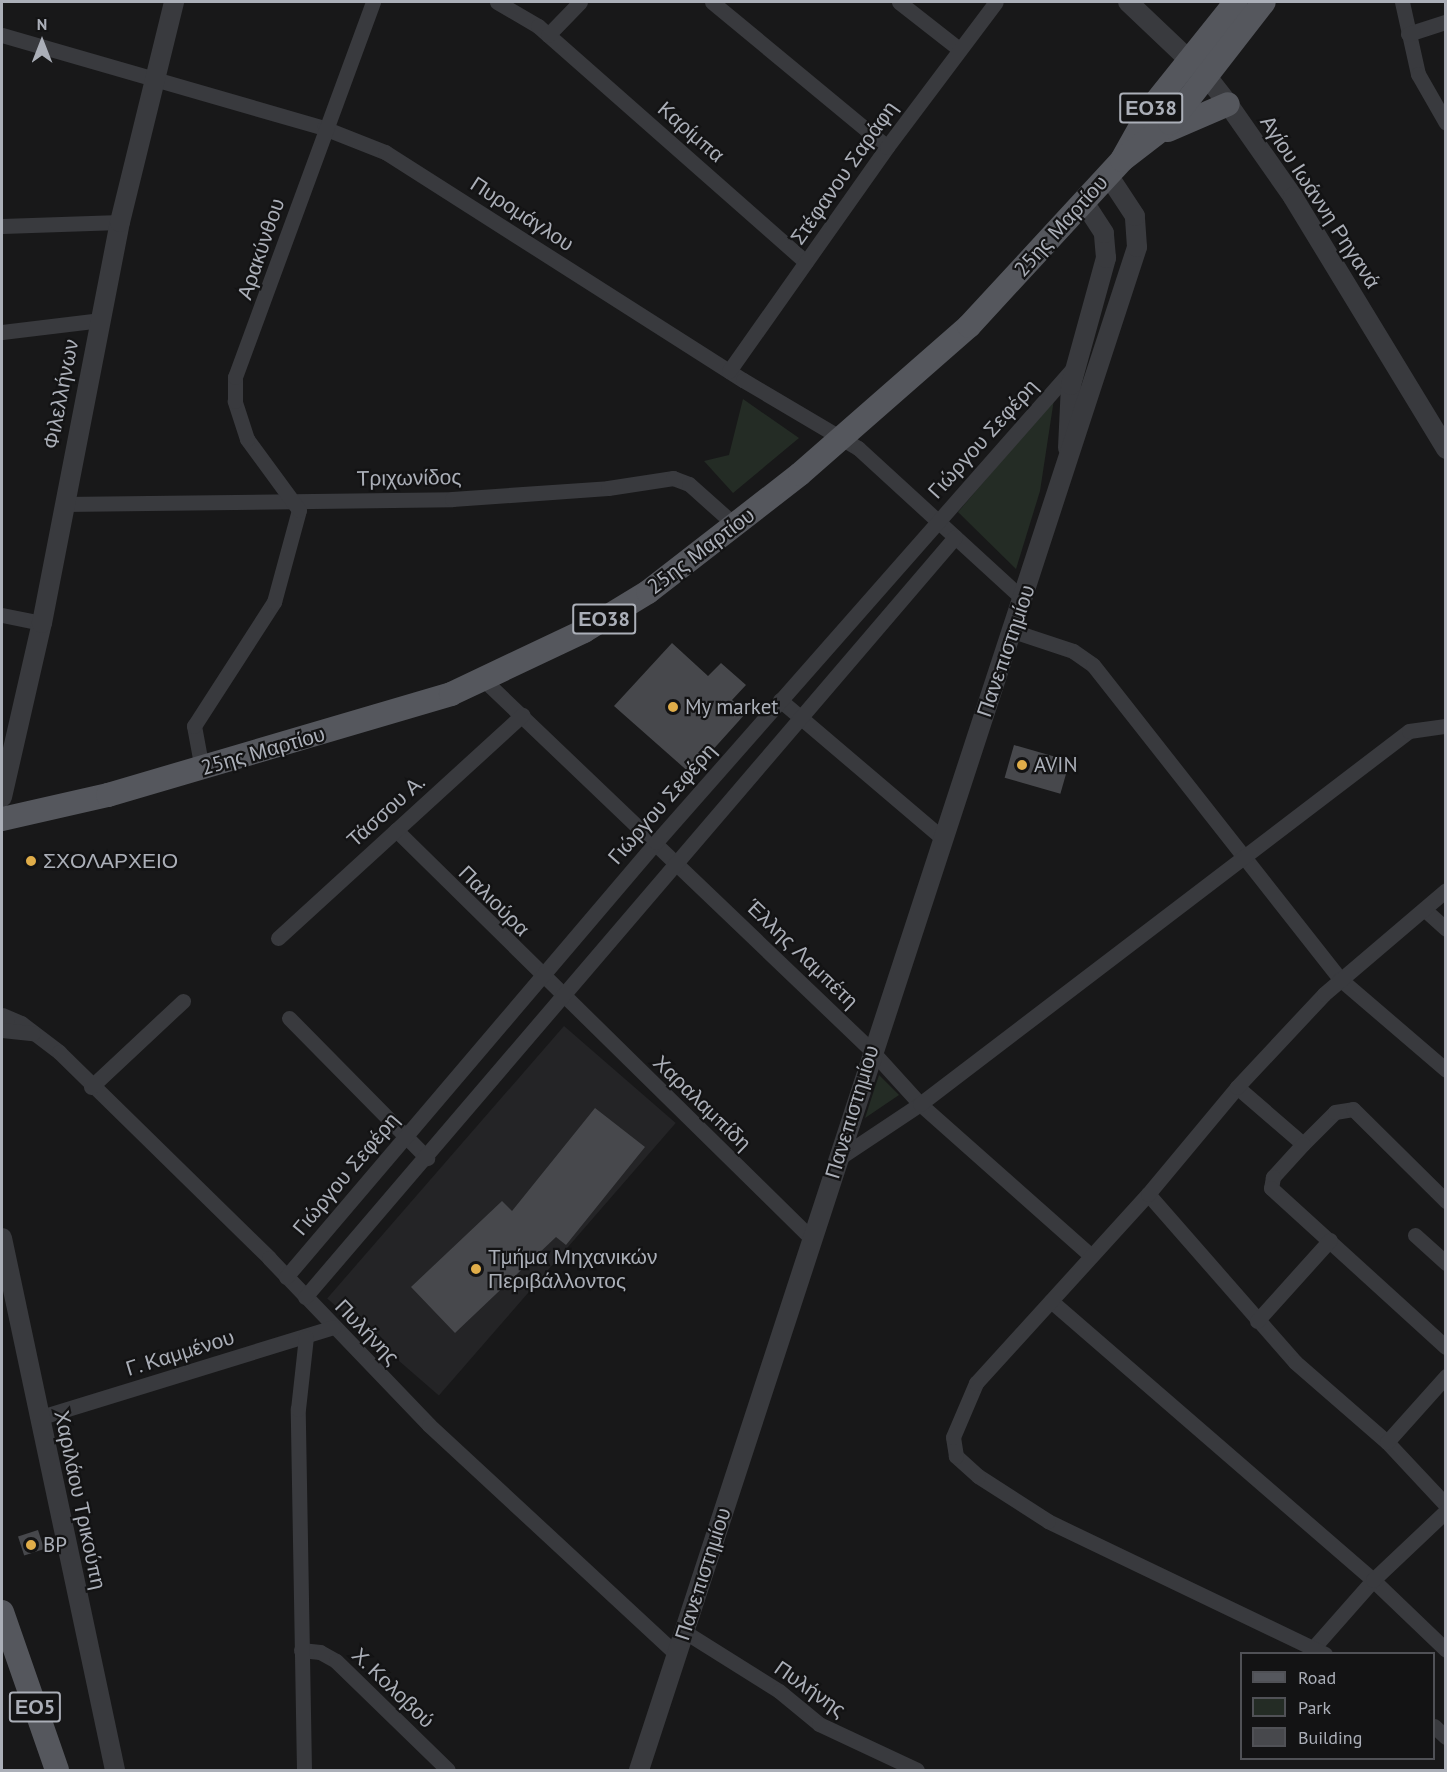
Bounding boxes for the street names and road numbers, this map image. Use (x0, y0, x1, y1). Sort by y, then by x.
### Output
road number: ΕΟ38 (1118, 91, 1184, 125)
street label: Καρίμπα (652, 96, 730, 168)
street label: Στέφανου Σαράφη (785, 96, 903, 250)
street label: Αγίου Ιωάννη Ρηγανά (1255, 111, 1385, 293)
street label: 25ης Μαρτίου (1009, 170, 1113, 282)
street label: Πυρομάγλου (466, 171, 578, 257)
street label: Αρακύνθου (232, 195, 290, 303)
street label: Φιλελλήνων (38, 337, 84, 451)
street label: Γιώργου Σεφέρη (923, 374, 1043, 504)
street label: Τριχωνίδος (356, 464, 462, 492)
street label: 25ης Μαρτίου (642, 503, 760, 599)
street label: Πανεπιστημίου (972, 582, 1040, 720)
road number: ΕΟ38 (571, 602, 637, 636)
street label: 25ης Μαρτίου (198, 721, 328, 781)
street label: Γιώργου Σεφέρη (603, 738, 721, 870)
street label: Τάσσου Α. (342, 770, 430, 852)
street label: Παλιούρα (453, 860, 535, 942)
street label: Έλλης Λαμπέτη (741, 894, 863, 1014)
street label: Πανεπιστημίου (820, 1042, 884, 1182)
street label: Χαραλαμπίδη (648, 1050, 756, 1156)
street label: Γιώργου Σεφέρη (288, 1108, 404, 1240)
street label: Πυλήνης (330, 1294, 404, 1370)
street label: Γ. Καμμένου (122, 1324, 238, 1382)
street label: Χαριλάου Τρικούπη (49, 1408, 111, 1592)
street label: Πανεπιστημίου (670, 1504, 736, 1644)
street label: Χ. Κολοβού (346, 1642, 440, 1734)
street label: Πυλήνης (770, 1655, 850, 1723)
road number: ΕΟ5 (8, 1690, 62, 1724)

